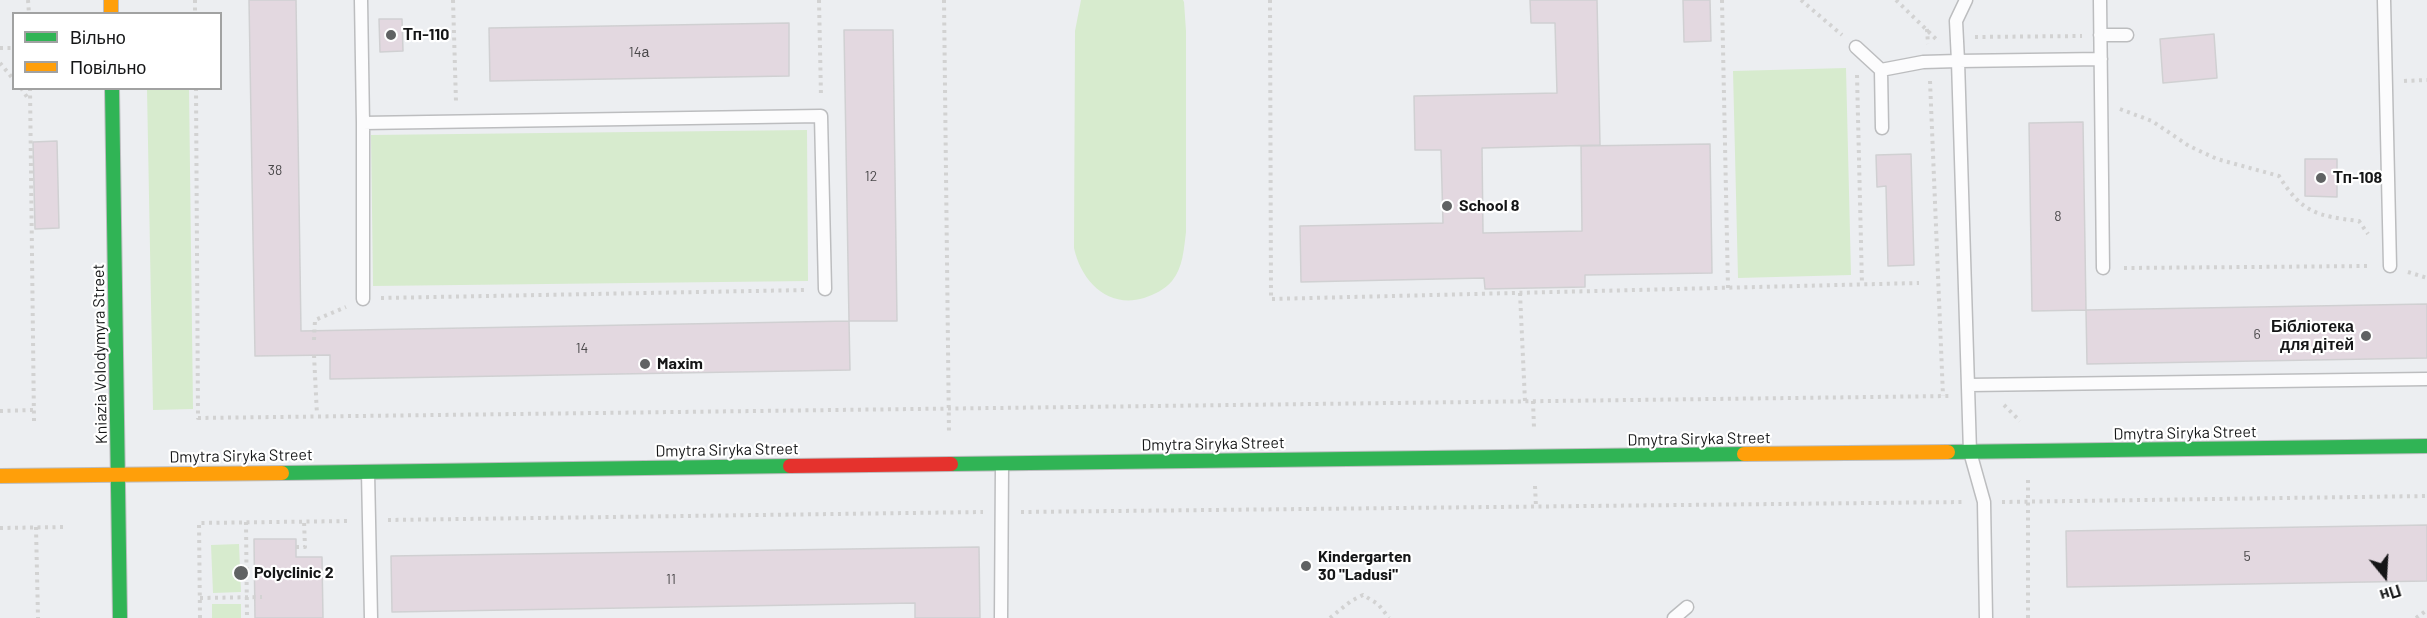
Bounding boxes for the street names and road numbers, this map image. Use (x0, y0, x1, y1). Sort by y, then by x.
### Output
street label: Kniazia Volodymyra Street (89, 264, 111, 444)
street label: Dmytra Siryka Street (2113, 422, 2257, 444)
street label: Dmytra Siryka Street (1627, 428, 1771, 450)
street label: Dmytra Siryka Street (1141, 433, 1285, 455)
street label: Dmytra Siryka Street (655, 439, 799, 461)
street label: Dmytra Siryka Street (169, 445, 313, 467)

